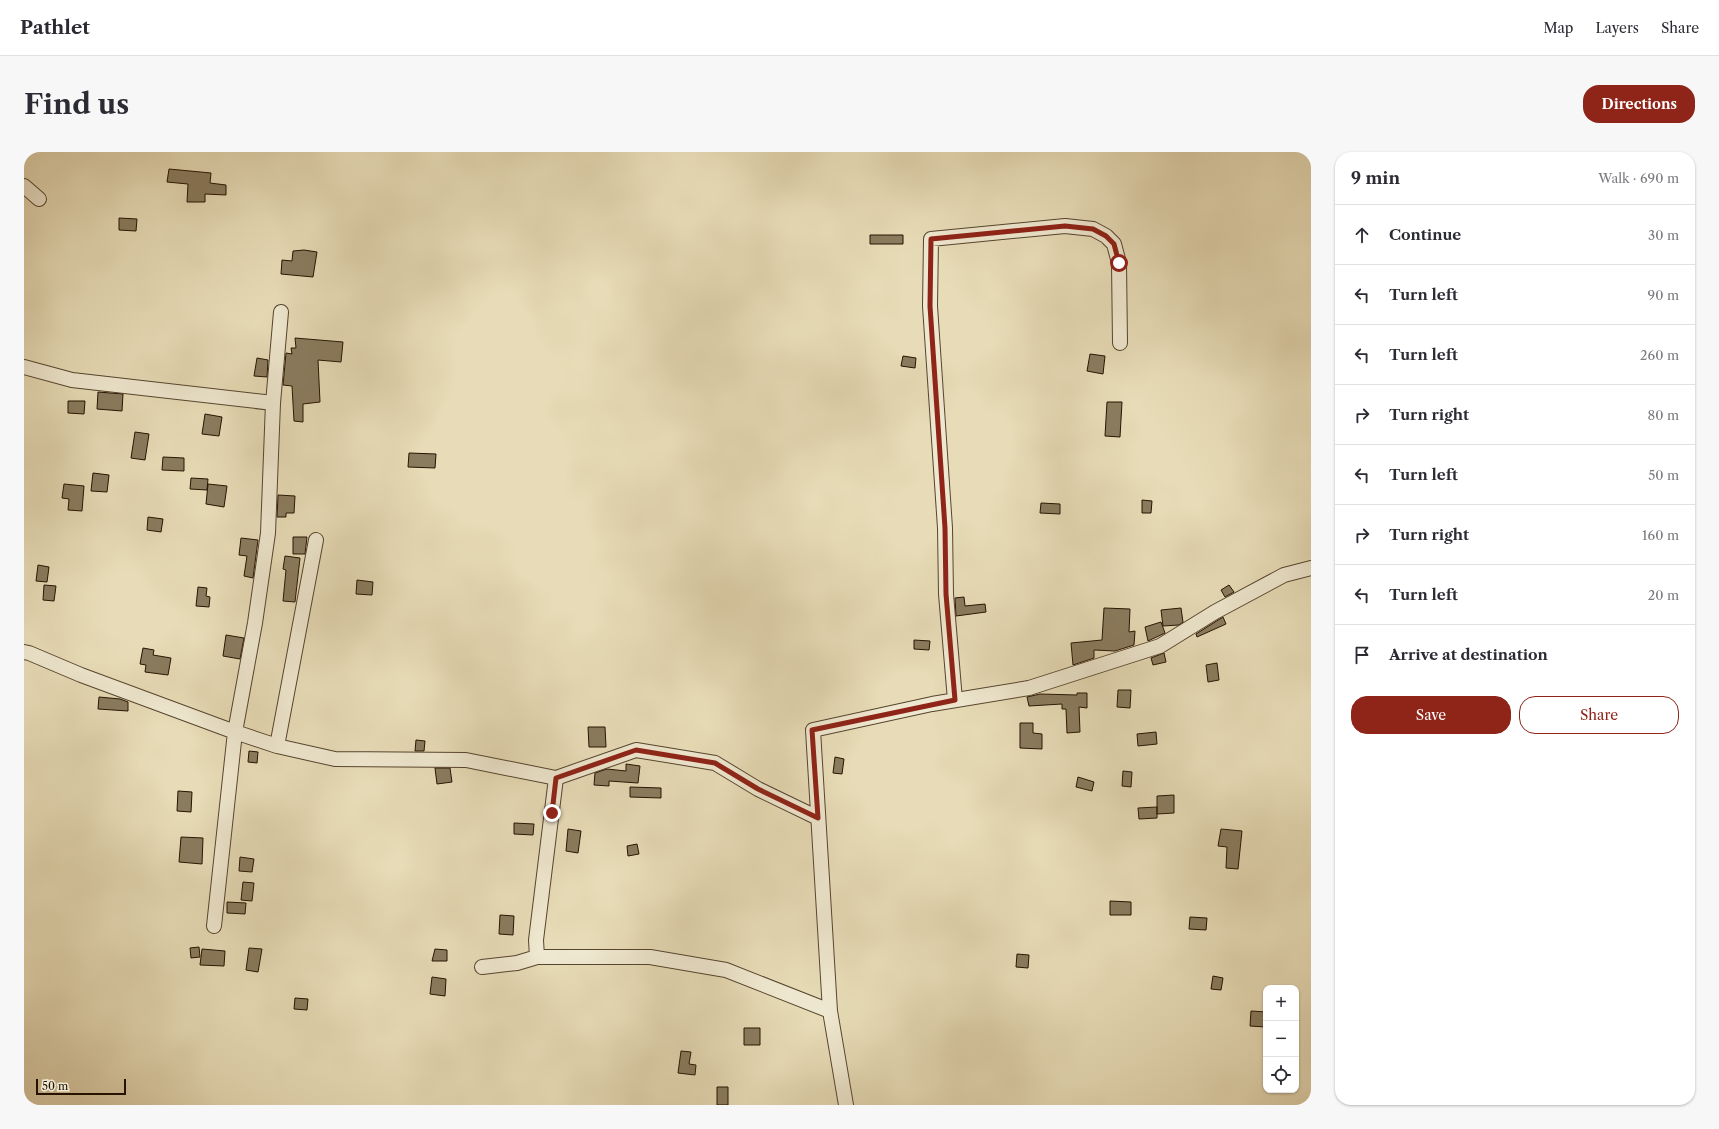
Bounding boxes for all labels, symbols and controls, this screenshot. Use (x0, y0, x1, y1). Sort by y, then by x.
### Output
text: Pathlet (20, 16, 90, 39)
text: Map (1543, 19, 1573, 37)
text: Layers (1595, 19, 1639, 37)
text: Share (1661, 19, 1699, 37)
button: Directions (1583, 85, 1695, 123)
text: Find us (24, 87, 129, 121)
text: 9 min (1351, 168, 1400, 188)
text: Walk · 690 m (1598, 170, 1679, 186)
icon: ahead (1351, 224, 1373, 246)
text: Continue (1389, 225, 1461, 244)
text: 30 m (1648, 227, 1679, 243)
route start (1110, 254, 1128, 272)
icon: left (1351, 284, 1373, 306)
text: Turn left (1389, 285, 1458, 304)
text: 90 m (1648, 287, 1679, 303)
icon: left (1351, 344, 1373, 366)
text: Turn left (1389, 345, 1458, 364)
text: 260 m (1640, 347, 1679, 363)
icon: right (1351, 404, 1373, 426)
text: Turn right (1389, 405, 1469, 424)
text: 80 m (1647, 407, 1679, 423)
icon: left (1351, 464, 1373, 486)
text: Turn left (1389, 465, 1458, 484)
text: 50 m (1648, 467, 1679, 483)
icon: right (1351, 524, 1373, 546)
text: Turn right (1389, 525, 1469, 544)
text: 160 m (1642, 527, 1679, 543)
icon: left (1351, 584, 1373, 606)
text: Turn left (1389, 585, 1458, 604)
text: 20 m (1648, 587, 1679, 603)
icon: arrive (1351, 644, 1373, 666)
text: Arrive at destination (1389, 645, 1548, 664)
button: Save (1351, 696, 1511, 734)
button: Share (1519, 696, 1679, 734)
route end (543, 804, 561, 822)
map controls (1263, 985, 1299, 1093)
button: + (1263, 985, 1299, 1021)
button: − (1263, 1021, 1299, 1057)
button: locate (1263, 1057, 1299, 1093)
scale bar (36, 1077, 126, 1096)
text: 50 m (42, 1079, 68, 1093)

